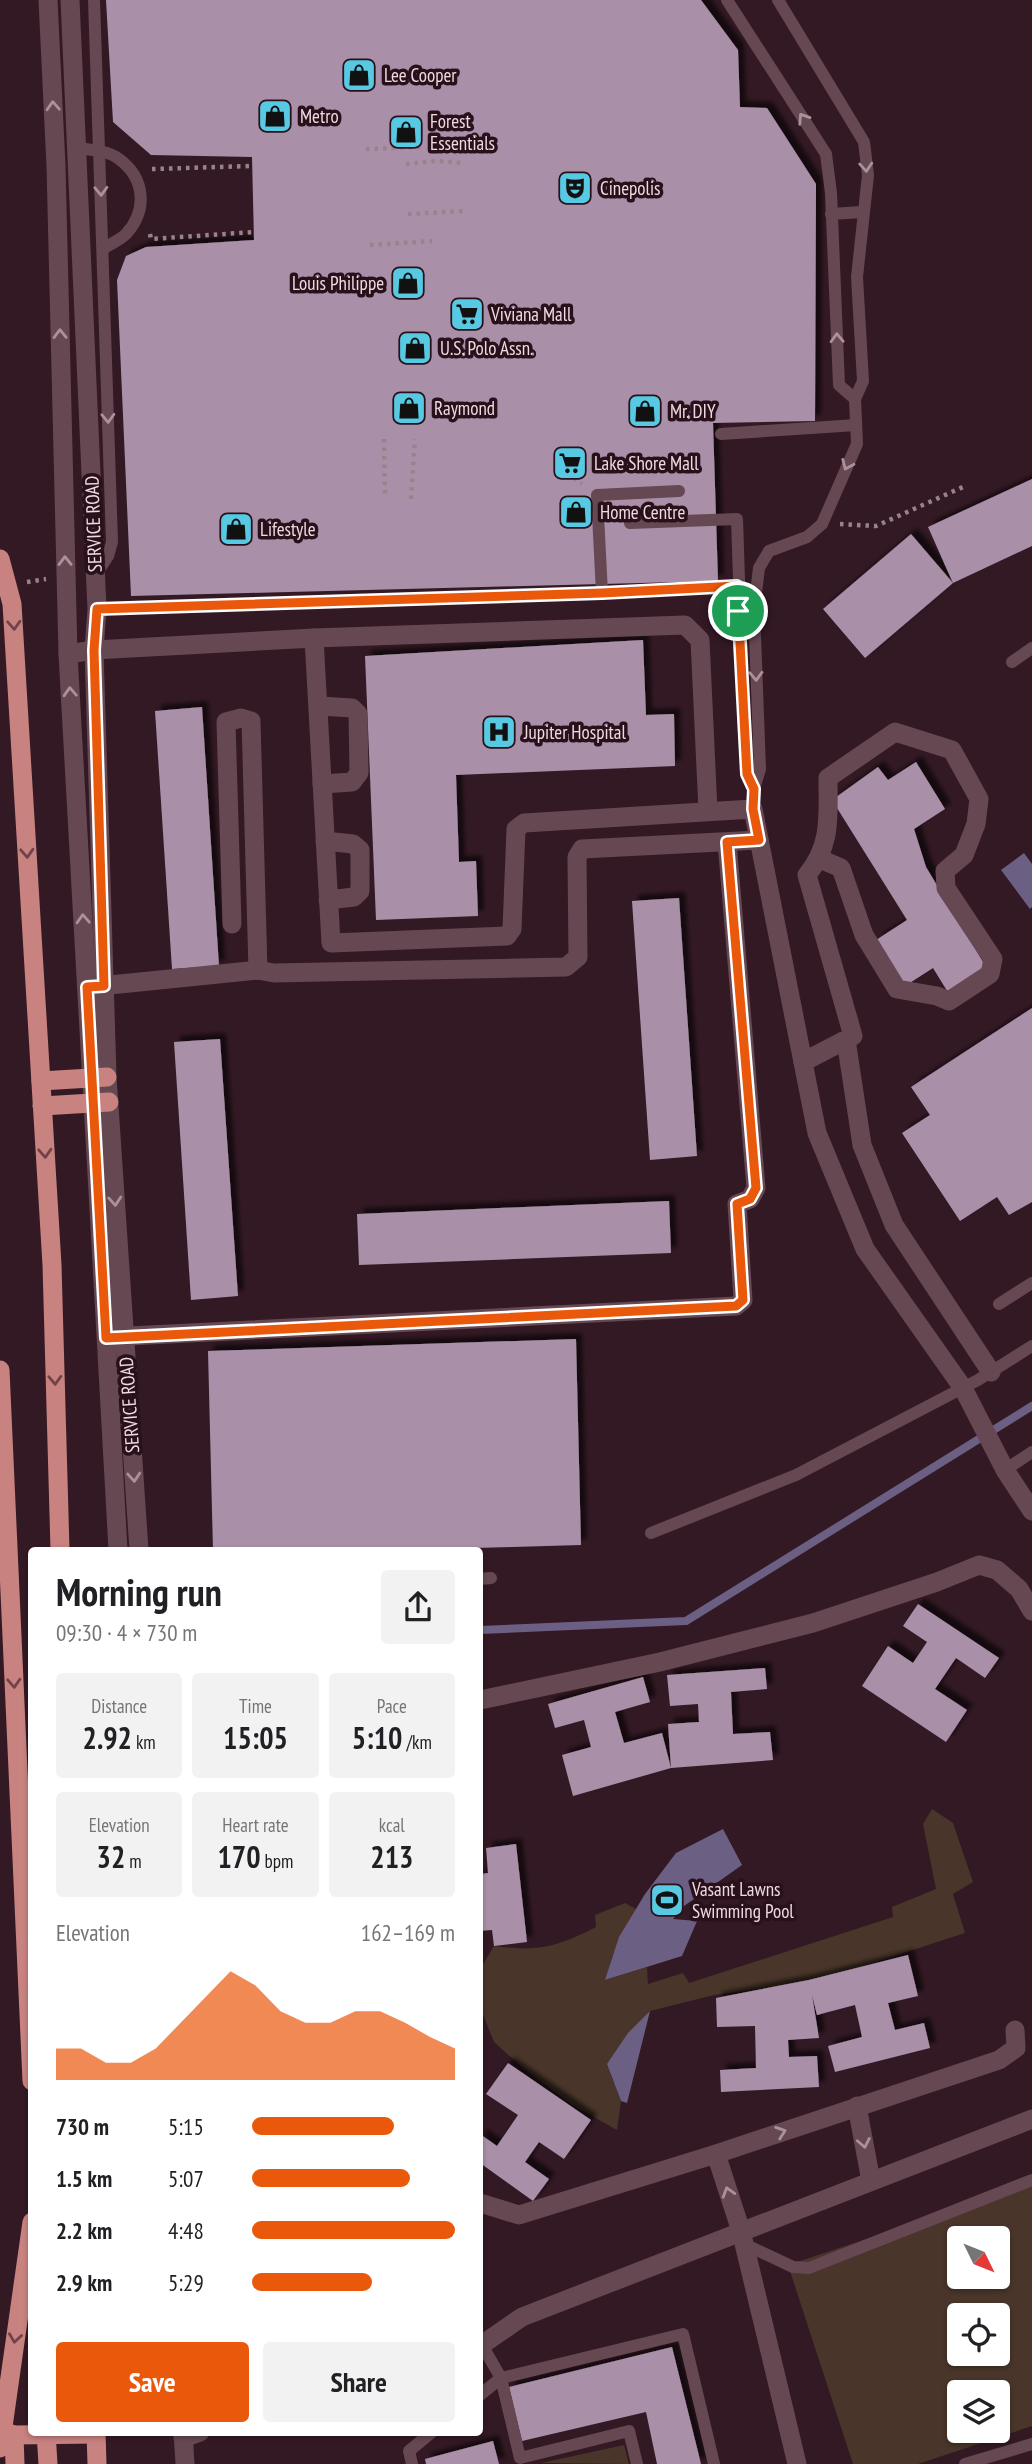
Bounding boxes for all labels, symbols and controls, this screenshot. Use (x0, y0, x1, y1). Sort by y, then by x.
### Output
shop icon: Lee Cooper (340, 56, 378, 94)
place label: Lee Cooper (384, 63, 457, 87)
shop icon: Metro (256, 97, 294, 135)
one-way arrow (46, 100, 61, 111)
place label: Metro (300, 104, 339, 128)
place label: Forest Essentials (430, 109, 495, 155)
shop icon: Forest Essentials (387, 113, 425, 151)
one-way arrow (799, 113, 811, 126)
one-way arrow (858, 161, 873, 172)
theatre icon: Cinepolis (556, 169, 594, 207)
place label: Cinepolis (600, 176, 660, 200)
one-way arrow (93, 185, 108, 196)
shop icon: Louis Philippe (389, 264, 427, 302)
place label: Louis Philippe (292, 271, 384, 295)
supermarket icon: Viviana Mall (448, 295, 486, 333)
place label: Viviana Mall (490, 302, 572, 326)
one-way arrow (52, 328, 68, 338)
shop icon: U.S. Polo Assn. (396, 329, 434, 367)
one-way arrow (829, 332, 844, 343)
place label: U.S. Polo Assn. (440, 336, 534, 360)
shop icon: Raymond (390, 389, 428, 427)
shop icon: Mr. DIY (626, 392, 664, 430)
place label: Raymond (434, 396, 495, 420)
place label: Mr. DIY (670, 399, 716, 423)
one-way arrow (100, 413, 116, 424)
supermarket icon: Lake Shore Mall (551, 444, 589, 482)
place label: Lake Shore Mall (594, 451, 699, 475)
one-way arrow (841, 458, 855, 470)
street label: SERVICE ROAD (79, 475, 107, 573)
shop icon: Home Centre (557, 493, 595, 531)
place label: Home Centre (600, 500, 685, 524)
shop icon: Lifestyle (217, 510, 255, 548)
place label: Lifestyle (260, 517, 316, 541)
one-way arrow (58, 555, 73, 566)
pin (708, 581, 768, 641)
icon: arrive (719, 592, 757, 630)
one-way arrow (6, 620, 21, 631)
one-way arrow (749, 670, 764, 681)
one-way arrow (62, 686, 77, 697)
hospital icon: Jupiter Hospital (480, 713, 518, 751)
place label: Jupiter Hospital (523, 720, 626, 744)
one-way arrow (19, 847, 34, 858)
one-way arrow (76, 913, 91, 924)
one-way arrow (37, 1148, 52, 1159)
one-way arrow (107, 1196, 122, 1207)
street label: SERVICE ROAD (114, 1356, 144, 1454)
one-way arrow (48, 1375, 63, 1386)
one-way arrow (126, 1471, 141, 1482)
text: Morning run (56, 1567, 222, 1616)
button: share (381, 1570, 455, 1644)
text: 09:30 · 4 × 730 m (56, 1618, 197, 1647)
one-way arrow (6, 1678, 21, 1689)
text: Distance (91, 1694, 147, 1718)
text: Time (239, 1694, 272, 1718)
text: Pace (377, 1694, 407, 1718)
text: 2.92 (83, 1718, 132, 1757)
text: 15:05 (223, 1718, 288, 1757)
text: 5:10 (352, 1718, 402, 1757)
text: km (132, 1730, 156, 1754)
text: /km (402, 1730, 432, 1754)
text: Elevation (89, 1813, 150, 1837)
text: Heart rate (222, 1813, 289, 1837)
text: kcal (379, 1813, 405, 1837)
text: 32 (97, 1837, 125, 1876)
text: 170 (218, 1837, 261, 1876)
text: 213 (370, 1837, 413, 1876)
text: m (125, 1849, 142, 1873)
text: bpm (261, 1849, 293, 1873)
place label: Vasant Lawns Swimming Pool (691, 1877, 794, 1923)
sports icon: Vasant Lawns Swimming Pool (648, 1881, 686, 1919)
text: Elevation (56, 1918, 130, 1947)
text: 162–169 m (361, 1918, 455, 1947)
text: 730 m (56, 2112, 109, 2141)
text: 5:15 (168, 2112, 204, 2141)
one-way arrow (774, 2126, 786, 2140)
one-way arrow (856, 2137, 871, 2149)
text: 1.5 km (56, 2164, 112, 2193)
text: 5:07 (168, 2164, 204, 2193)
one-way arrow (722, 2187, 737, 2199)
text: 2.2 km (56, 2216, 112, 2245)
text: 4:48 (168, 2216, 204, 2245)
north arrow (947, 2226, 1010, 2289)
map controls (947, 2226, 1010, 2443)
text: 2.9 km (56, 2268, 112, 2297)
text: 5:29 (168, 2268, 204, 2297)
button: locate (947, 2303, 1010, 2366)
one-way arrow (8, 2332, 23, 2344)
button: Save (56, 2342, 249, 2422)
button: Share (263, 2342, 455, 2422)
button: layers (947, 2380, 1010, 2443)

